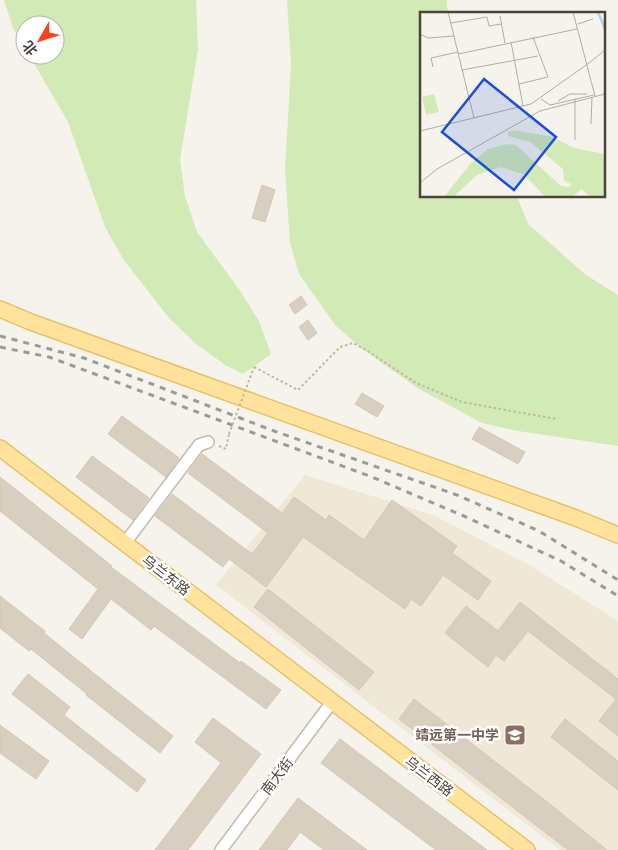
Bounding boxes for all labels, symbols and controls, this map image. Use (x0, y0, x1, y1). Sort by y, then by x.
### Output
inset map (420, 12, 606, 198)
north arrow (15, 15, 65, 65)
text: 北 (18, 37, 41, 59)
street label: 乌兰东路 (138, 551, 194, 599)
school or university icon: 靖远第一中学 (503, 723, 527, 747)
place label: 靖远第一中学 (415, 726, 499, 744)
street label: 乌兰西路 (401, 752, 457, 800)
street label: 南大街 (257, 754, 297, 798)

